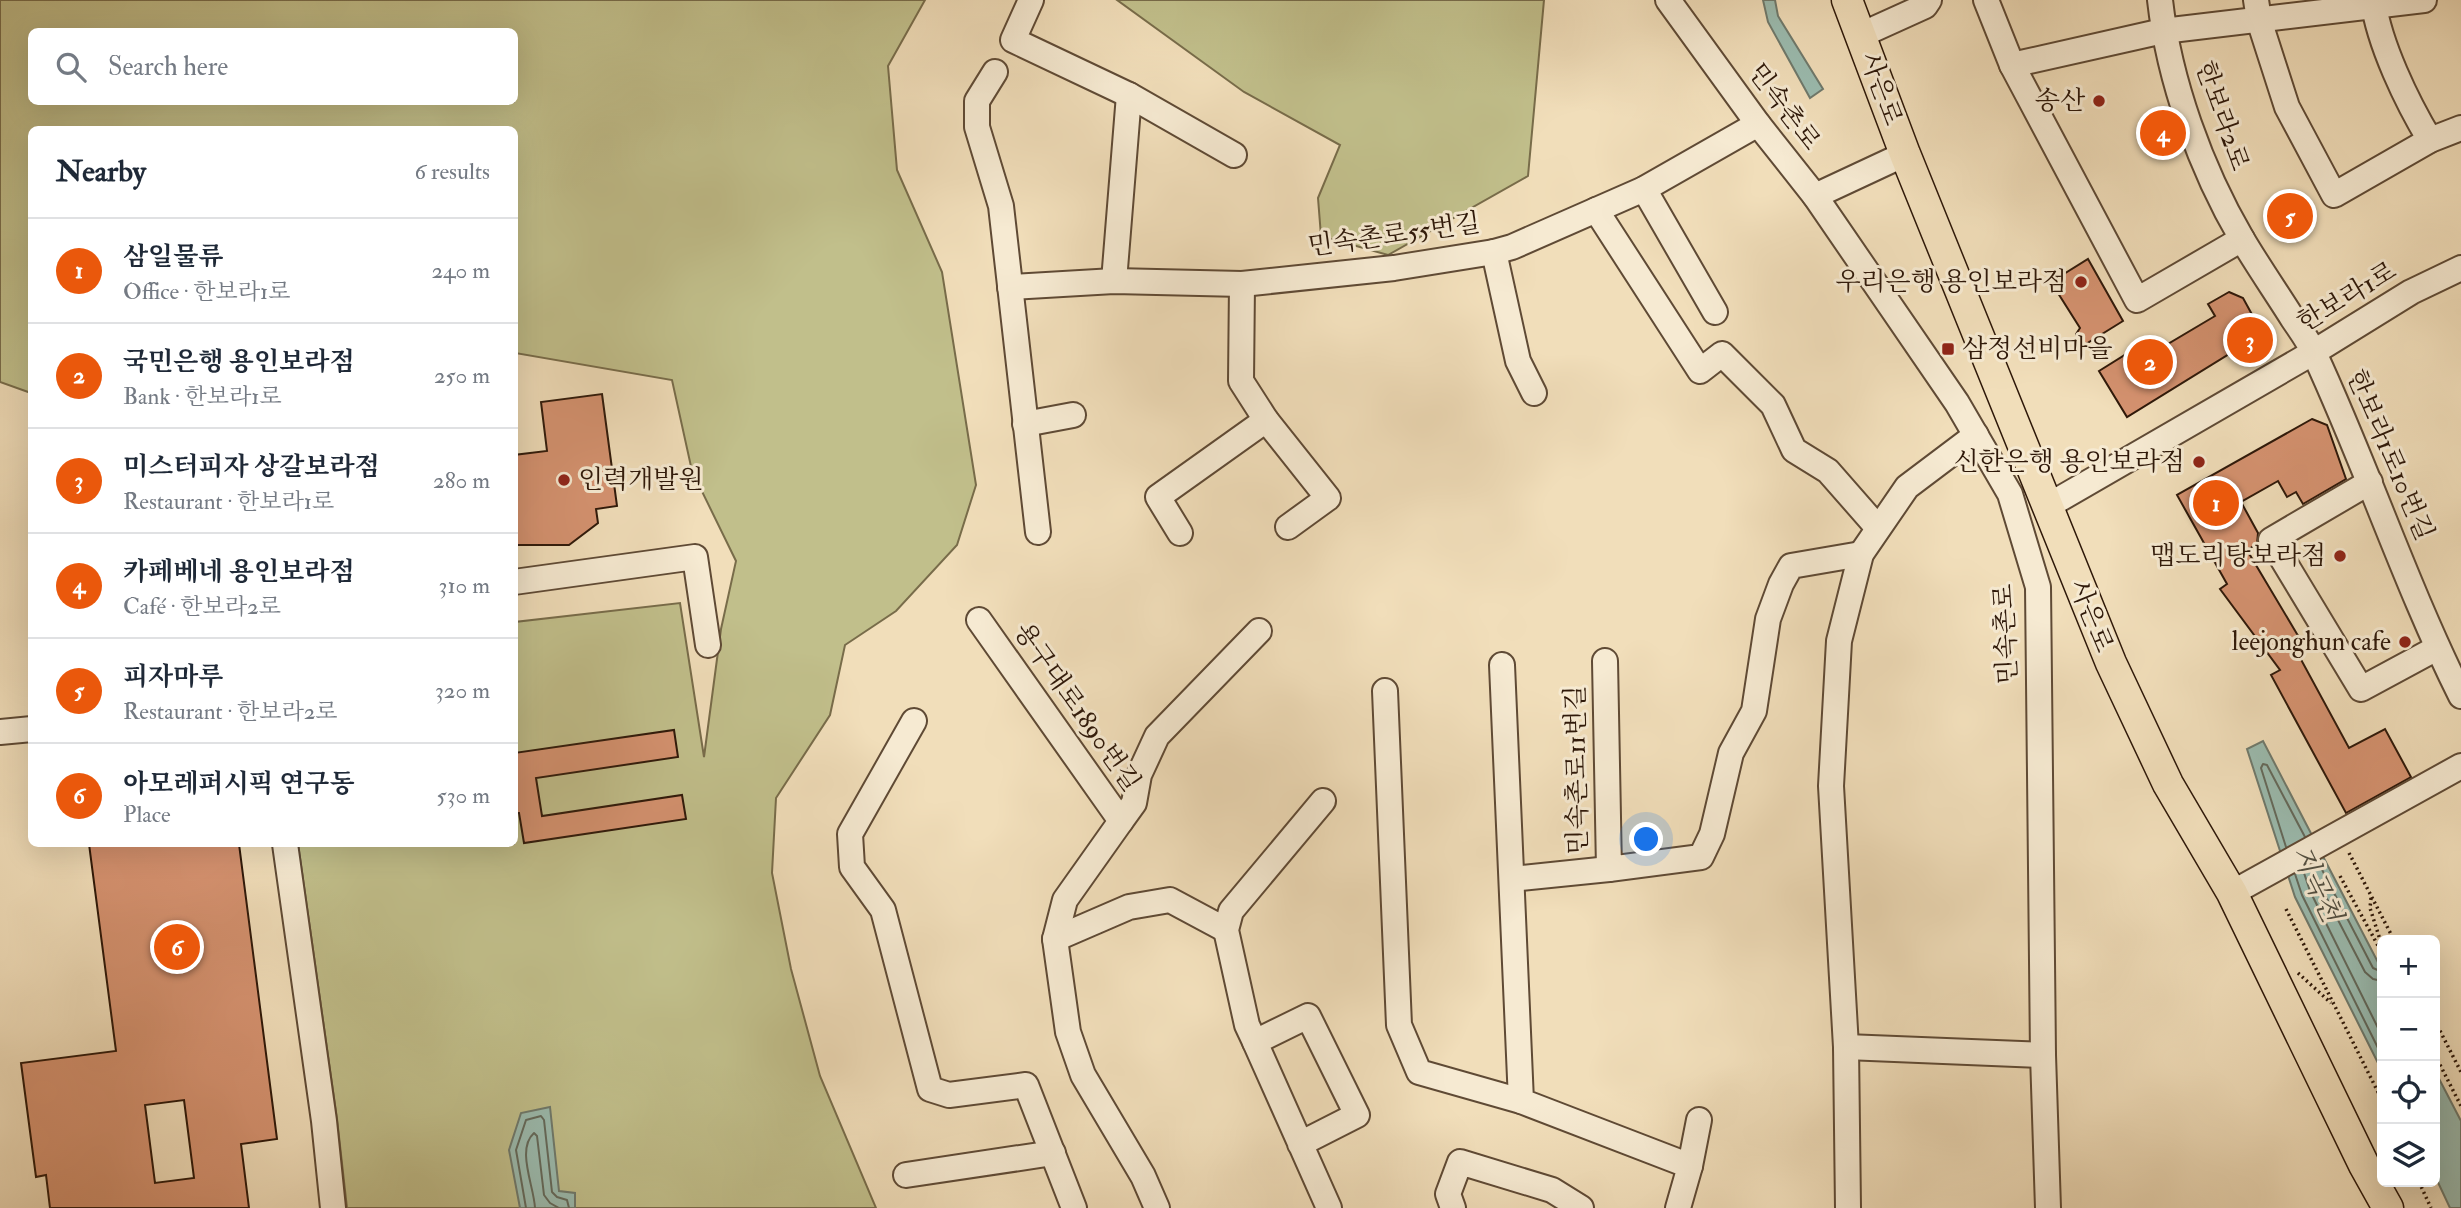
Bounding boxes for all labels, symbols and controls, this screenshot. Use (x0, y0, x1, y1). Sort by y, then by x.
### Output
search box (28, 28, 518, 105)
icon: search (52, 48, 90, 86)
street label: 사은로 (1853, 48, 1909, 130)
text: Search here (108, 51, 228, 83)
street label: 민속촌로 (1741, 57, 1827, 157)
street label: 한보라2로 (2188, 57, 2256, 175)
place label: 송산 (2035, 85, 2086, 117)
marker: 송산 (2091, 93, 2107, 109)
pin: 4 (2140, 107, 2186, 159)
text: Nearby (56, 153, 146, 190)
text: 6 results (415, 157, 490, 186)
pin: 5 (2267, 190, 2313, 242)
street label: 민속촌로55번길 (1306, 207, 1482, 263)
text: 삼일물류 (123, 241, 223, 273)
street label: 한보라1로 (2292, 255, 2402, 339)
text: 1 (75, 256, 83, 285)
text: 240 m (431, 256, 490, 285)
place label: 우리은행 용인보라점 (1835, 266, 2067, 298)
marker: 우리은행 용인보라점 (2073, 274, 2089, 290)
text: Office · 한보라1로 (123, 277, 290, 306)
pin: 3 (2227, 314, 2273, 366)
place label: 삼정선비마을 (1962, 333, 2113, 365)
pin: 2 (2127, 336, 2173, 388)
marker: 삼정선비마을 (1940, 341, 1956, 357)
text: 국민은행 용인보라점 (123, 346, 355, 378)
text: 2 (73, 361, 85, 390)
text: 250 m (434, 361, 490, 390)
street label: 한보라1로10번길 (2340, 365, 2440, 545)
text: Bank · 한보라1로 (123, 382, 282, 411)
place label: 신한은행 용인보라점 (1953, 446, 2185, 478)
text: 미스터피자 상갈보라점 (123, 451, 380, 483)
marker: 신한은행 용인보라점 (2191, 454, 2207, 470)
place label: 인력개발원 (578, 464, 704, 496)
text: 3 (75, 466, 83, 495)
text: 280 m (433, 466, 490, 495)
marker: 인력개발원 (556, 472, 572, 488)
pin: 1 (2193, 477, 2239, 529)
text: Restaurant · 한보라1로 (123, 487, 334, 516)
place label: 맵도리탕보라점 (2150, 540, 2326, 572)
marker: 맵도리탕보라점 (2332, 548, 2348, 564)
text: 카페베네 용인보라점 (123, 556, 355, 588)
text: 4 (73, 571, 85, 600)
text: 310 m (439, 571, 490, 600)
street label: 사은로 (2062, 575, 2120, 657)
street label: 민속촌로 (1987, 583, 2025, 685)
text: Café · 한보라2로 (123, 592, 281, 621)
street label: 용구대로1890번길 (1007, 616, 1147, 798)
place label: leejonghun cafe (2232, 626, 2391, 658)
marker: leejonghun cafe (2397, 634, 2413, 650)
text: 피자마루 (123, 661, 223, 693)
text: 5 (74, 676, 84, 705)
text: 320 m (435, 676, 490, 705)
street label: 민속촌로11번길 (1560, 685, 1594, 855)
text: Restaurant · 한보라2로 (123, 697, 338, 726)
text: 아모레퍼시픽 연구동 (123, 768, 355, 800)
text: 6 (73, 781, 85, 810)
text: 530 m (437, 781, 490, 810)
text: Place (123, 800, 171, 829)
your location (1629, 822, 1663, 856)
water label: 지곡천 (2283, 840, 2350, 930)
pin: 6 (154, 921, 200, 973)
map controls (2377, 935, 2440, 1187)
button: + (2377, 935, 2440, 998)
button: − (2377, 998, 2440, 1061)
button: locate (2377, 1061, 2440, 1124)
button: layers (2377, 1124, 2440, 1187)

